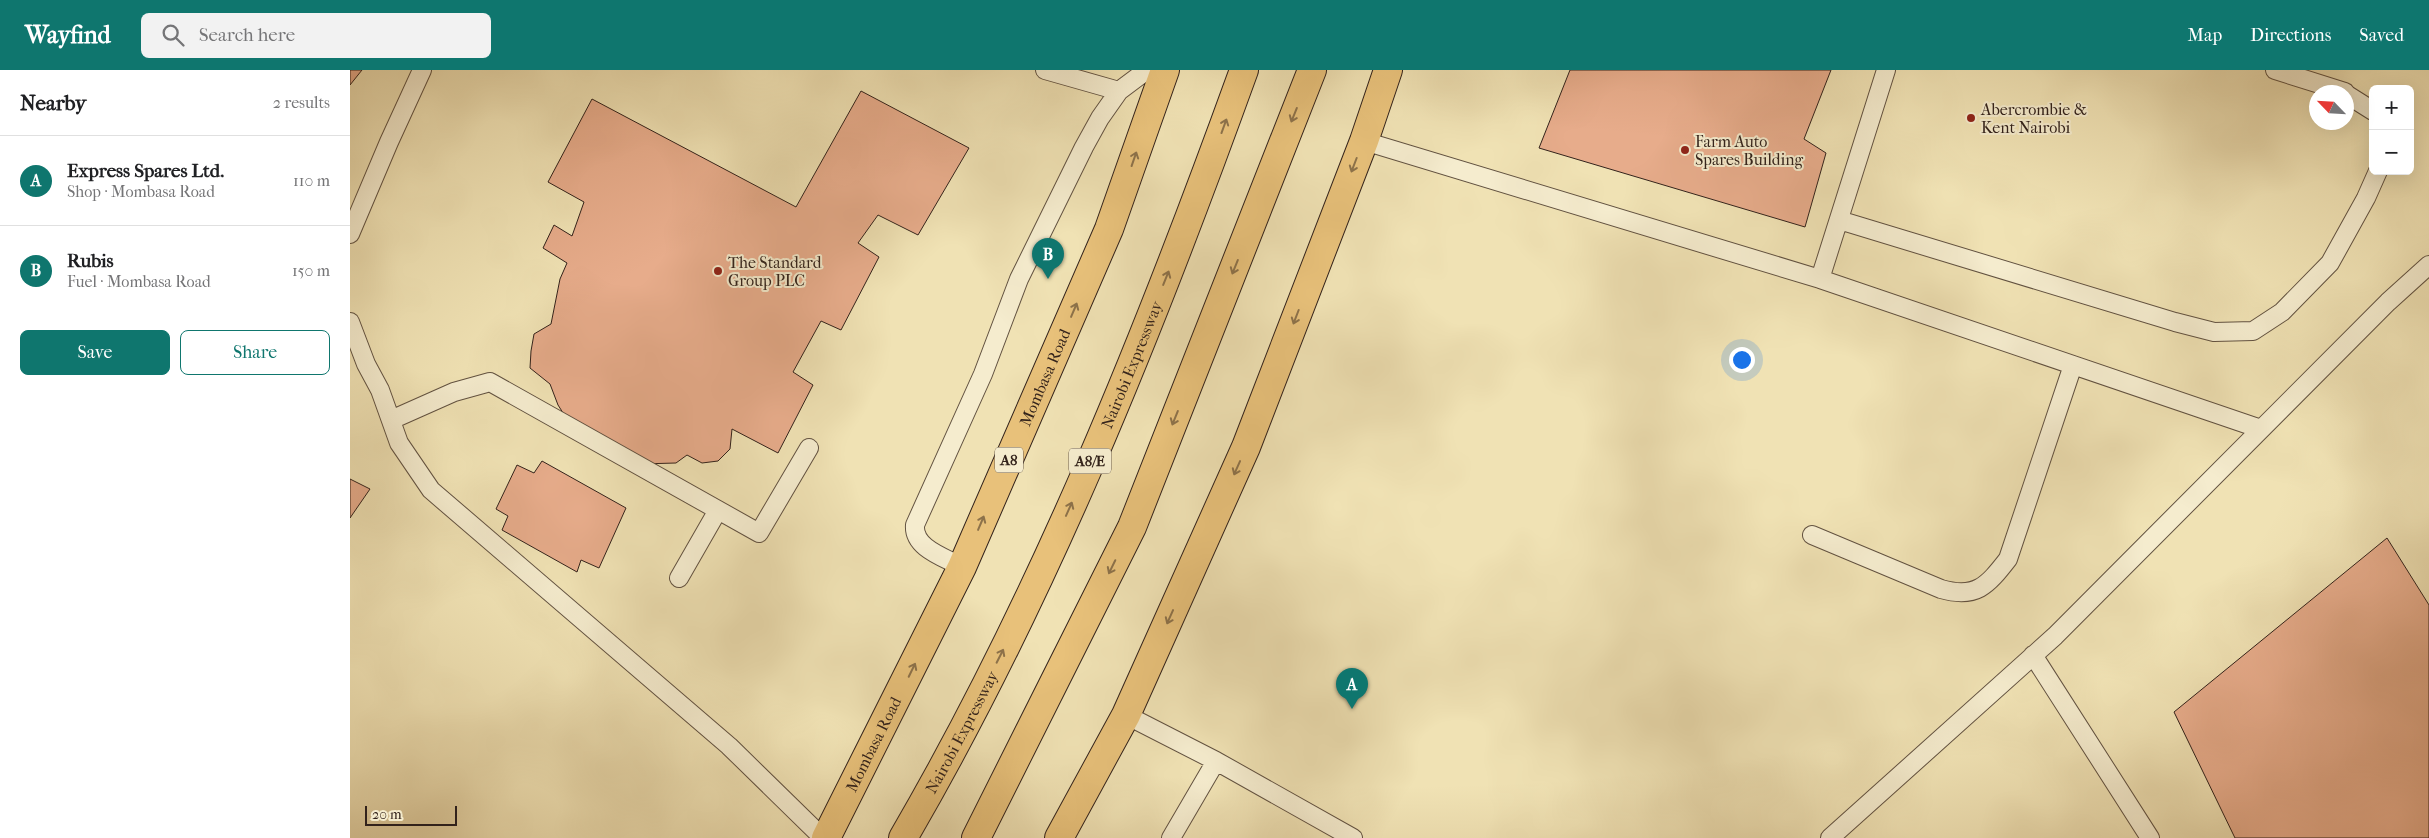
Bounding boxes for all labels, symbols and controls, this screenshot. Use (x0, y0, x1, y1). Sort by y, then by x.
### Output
search box (141, 13, 491, 58)
text: Wayfind (25, 21, 111, 49)
icon: search (159, 21, 187, 49)
text: Search here (199, 24, 295, 46)
text: Map (2188, 25, 2222, 46)
text: Directions (2250, 25, 2331, 46)
text: Saved (2359, 25, 2404, 46)
north arrow (2309, 85, 2354, 130)
map controls (2369, 85, 2414, 175)
button: + (2369, 85, 2414, 130)
text: Nearby (20, 91, 86, 115)
text: 2 results (273, 93, 330, 112)
place label: Abercrombie & Kent Nairobi (1980, 100, 2087, 137)
one-way arrow (1289, 107, 1299, 122)
marker: Abercrombie & Kent Nairobi (1965, 112, 1977, 124)
one-way arrow (1220, 119, 1229, 135)
button: − (2369, 130, 2414, 175)
place label: Farm Auto Spares Building (1695, 132, 1804, 169)
marker: Farm Auto Spares Building (1679, 144, 1691, 156)
one-way arrow (1130, 151, 1139, 167)
one-way arrow (1349, 157, 1358, 173)
text: Express Spares Ltd. (67, 160, 224, 182)
text: A (31, 171, 41, 190)
text: 110 m (293, 171, 330, 190)
text: Shop · Mombasa Road (67, 182, 215, 201)
pin: B (1032, 238, 1064, 279)
text: Rubis (67, 250, 114, 272)
place label: The Standard Group PLC (728, 253, 822, 290)
one-way arrow (1230, 258, 1239, 274)
text: B (31, 261, 41, 280)
text: 150 m (292, 261, 330, 280)
marker: The Standard Group PLC (712, 265, 724, 277)
one-way arrow (1162, 271, 1171, 286)
text: Fuel · Mombasa Road (67, 272, 211, 291)
street label: Nairobi Expressway (1097, 298, 1166, 431)
one-way arrow (1069, 303, 1079, 318)
one-way arrow (1291, 309, 1300, 324)
street label: Mombasa Road (1015, 326, 1074, 429)
button: Save (20, 330, 170, 375)
button: Share (180, 330, 330, 375)
your location (1729, 347, 1755, 373)
one-way arrow (1170, 410, 1179, 425)
road number: A8 (995, 448, 1023, 472)
road number: A8/E (1069, 448, 1111, 474)
one-way arrow (1231, 460, 1241, 475)
one-way arrow (1064, 502, 1074, 517)
one-way arrow (977, 516, 987, 531)
one-way arrow (1107, 559, 1116, 574)
one-way arrow (1165, 609, 1175, 624)
one-way arrow (996, 649, 1005, 664)
one-way arrow (908, 663, 917, 678)
street label: Nairobi Expressway (921, 667, 1002, 797)
pin: A (1336, 668, 1368, 709)
street label: Mombasa Road (842, 693, 905, 795)
scale bar (365, 803, 458, 826)
text: 20 m (372, 806, 402, 823)

